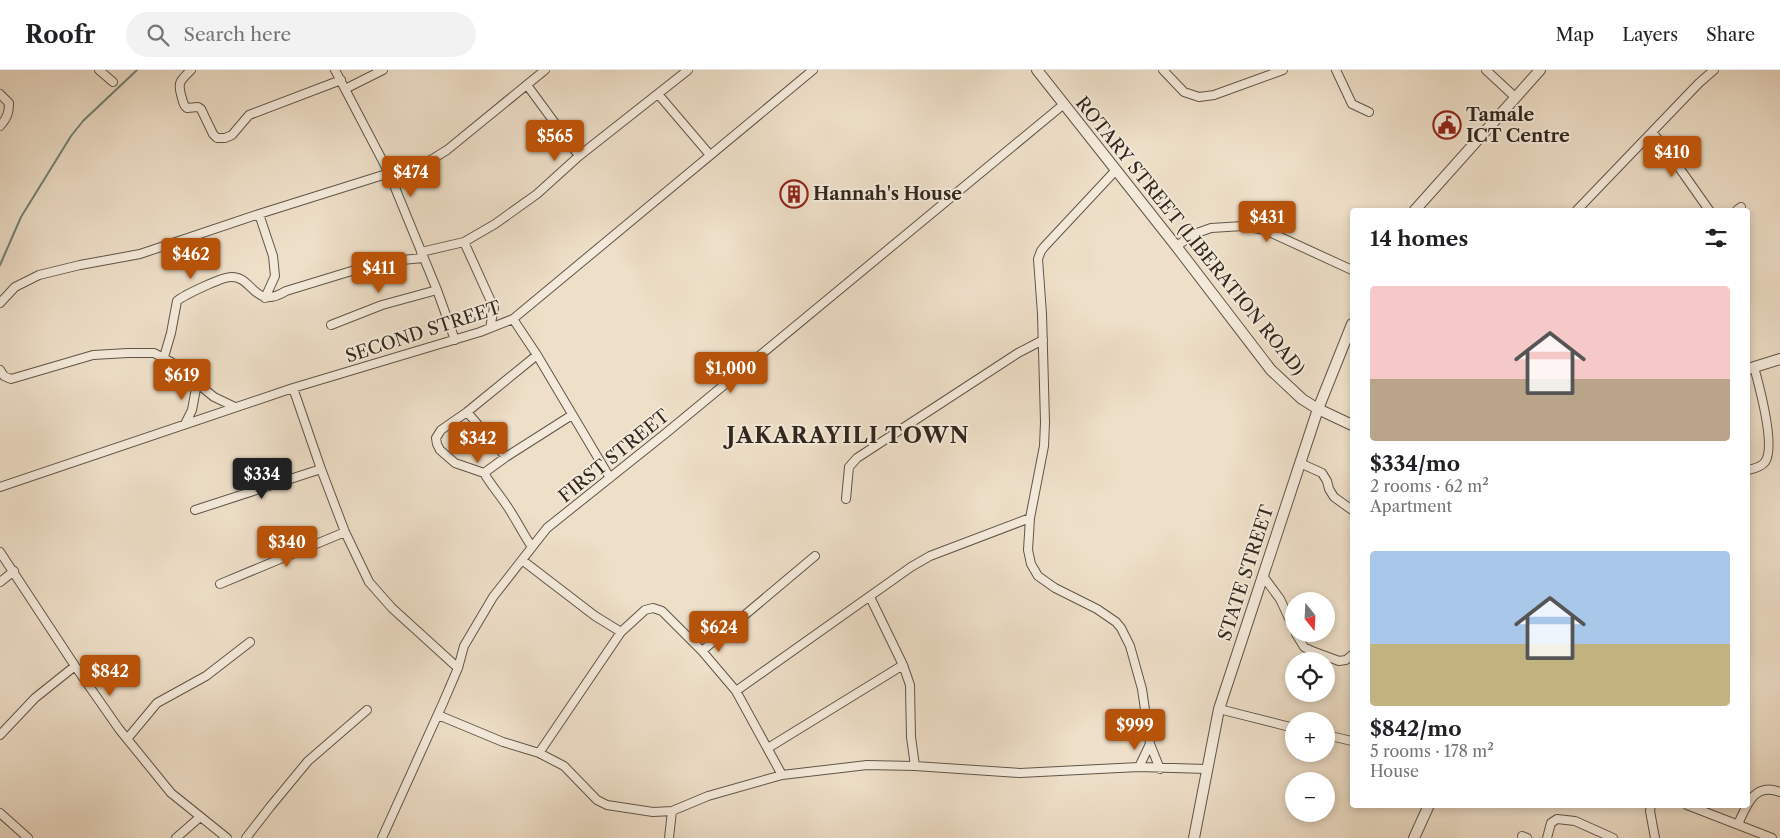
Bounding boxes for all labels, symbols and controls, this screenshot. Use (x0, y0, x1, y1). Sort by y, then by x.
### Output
search box (126, 12, 476, 57)
text: Roofr (25, 20, 96, 49)
icon: search (144, 21, 172, 49)
text: Search here (184, 23, 291, 46)
text: Map (1556, 24, 1594, 46)
text: Layers (1622, 24, 1678, 46)
text: Share (1706, 24, 1755, 46)
street label: ROTARY STREET (LIBERATION ROAD) (1071, 92, 1309, 380)
place label: Tamale ICT Centre (1466, 104, 1570, 147)
public building icon: Tamale ICT Centre (1432, 110, 1462, 140)
pin: $565 (525, 119, 585, 162)
text: $565 (537, 126, 573, 146)
pin: $410 (1642, 136, 1702, 178)
text: $410 (1654, 142, 1690, 162)
pin: $474 (381, 156, 441, 198)
text: $474 (393, 162, 429, 182)
building icon: Hannah's House (779, 179, 809, 209)
place label: Hannah's House (813, 183, 962, 205)
pin: $431 (1237, 200, 1297, 243)
text: $431 (1250, 207, 1284, 227)
icon: filters (1702, 224, 1730, 252)
text: 14 homes (1370, 226, 1468, 251)
pin: $462 (161, 238, 221, 280)
text: $462 (172, 244, 210, 264)
pin: $411 (349, 252, 409, 294)
text: $411 (363, 258, 395, 278)
street label: SECOND STREET (343, 296, 504, 367)
icon: home (1505, 318, 1595, 408)
pin: $1,000 (690, 352, 772, 394)
pin: $619 (152, 358, 212, 401)
text: $1,000 (706, 358, 756, 378)
text: $619 (164, 365, 200, 385)
street label: FIRST STREET (554, 404, 674, 507)
pin: $342 (448, 422, 508, 464)
district label: JAKARAYILI TOWN (722, 422, 970, 449)
text: $342 (460, 428, 496, 448)
text: $334/mo (1370, 451, 1460, 476)
pin: $334 (232, 458, 292, 500)
text: $334 (244, 464, 280, 484)
text: 2 rooms · 62 m² (1370, 476, 1489, 496)
text: Apartment (1370, 496, 1452, 516)
street label: STATE STREET (1214, 502, 1278, 644)
pin: $340 (257, 526, 317, 568)
text: $340 (268, 532, 306, 552)
icon: home (1505, 583, 1595, 673)
north arrow (1285, 592, 1335, 642)
map controls (1285, 592, 1335, 822)
pin: $624 (689, 610, 749, 653)
text: $624 (700, 617, 738, 637)
button: locate (1285, 652, 1335, 702)
pin: $842 (80, 654, 140, 697)
text: $842 (91, 661, 129, 681)
pin: $999 (1105, 708, 1165, 751)
button: + (1285, 712, 1335, 762)
text: $999 (1116, 715, 1154, 735)
text: $842/mo (1370, 716, 1462, 741)
text: 5 rooms · 178 m² (1370, 741, 1494, 761)
text: House (1370, 761, 1419, 781)
button: − (1285, 772, 1335, 822)

